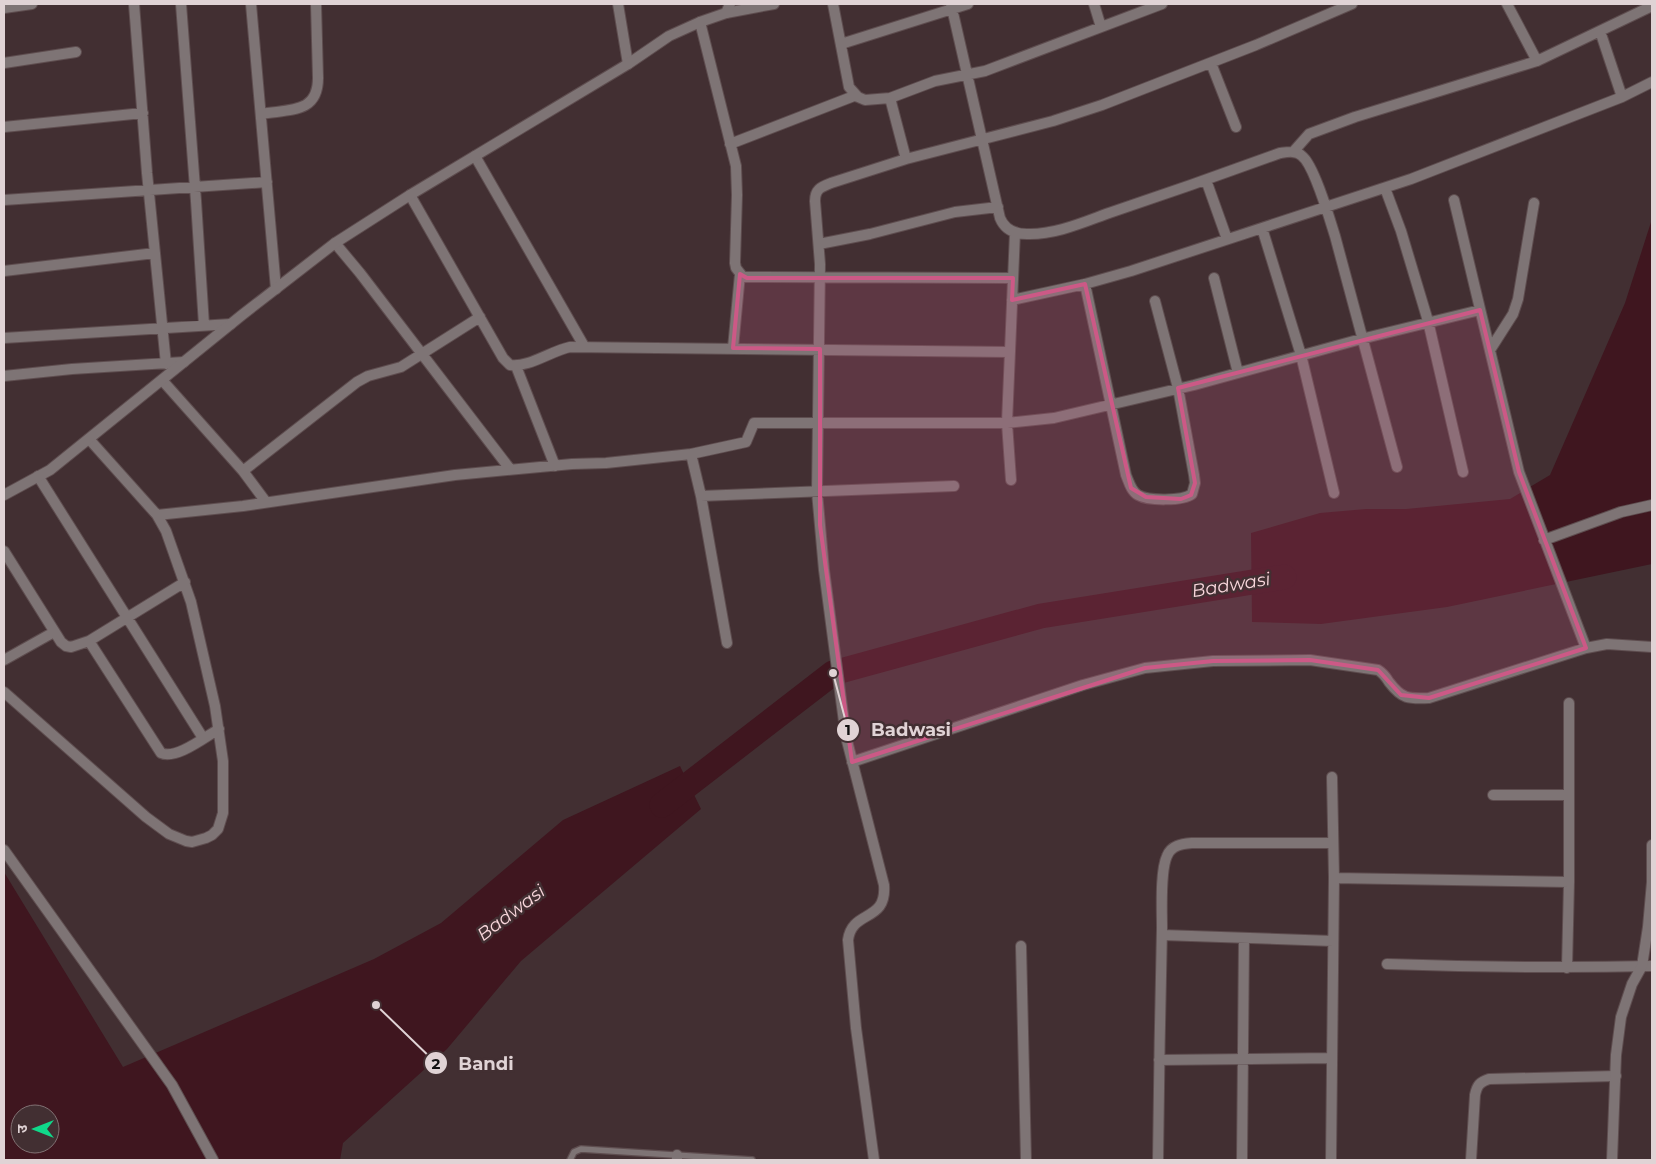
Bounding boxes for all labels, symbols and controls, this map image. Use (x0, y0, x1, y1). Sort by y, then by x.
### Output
water label: Badwasi (1190, 568, 1272, 602)
callout: Badwasi (836, 713, 961, 746)
text: Badwasi (871, 719, 951, 741)
text: 1 (845, 720, 851, 739)
water label: Badwasi (473, 880, 549, 946)
callout: Bandi (423, 1047, 524, 1080)
text: Bandi (458, 1053, 514, 1075)
text: 2 (432, 1054, 441, 1073)
north arrow (10, 1104, 60, 1154)
text: उ (13, 1124, 31, 1133)

